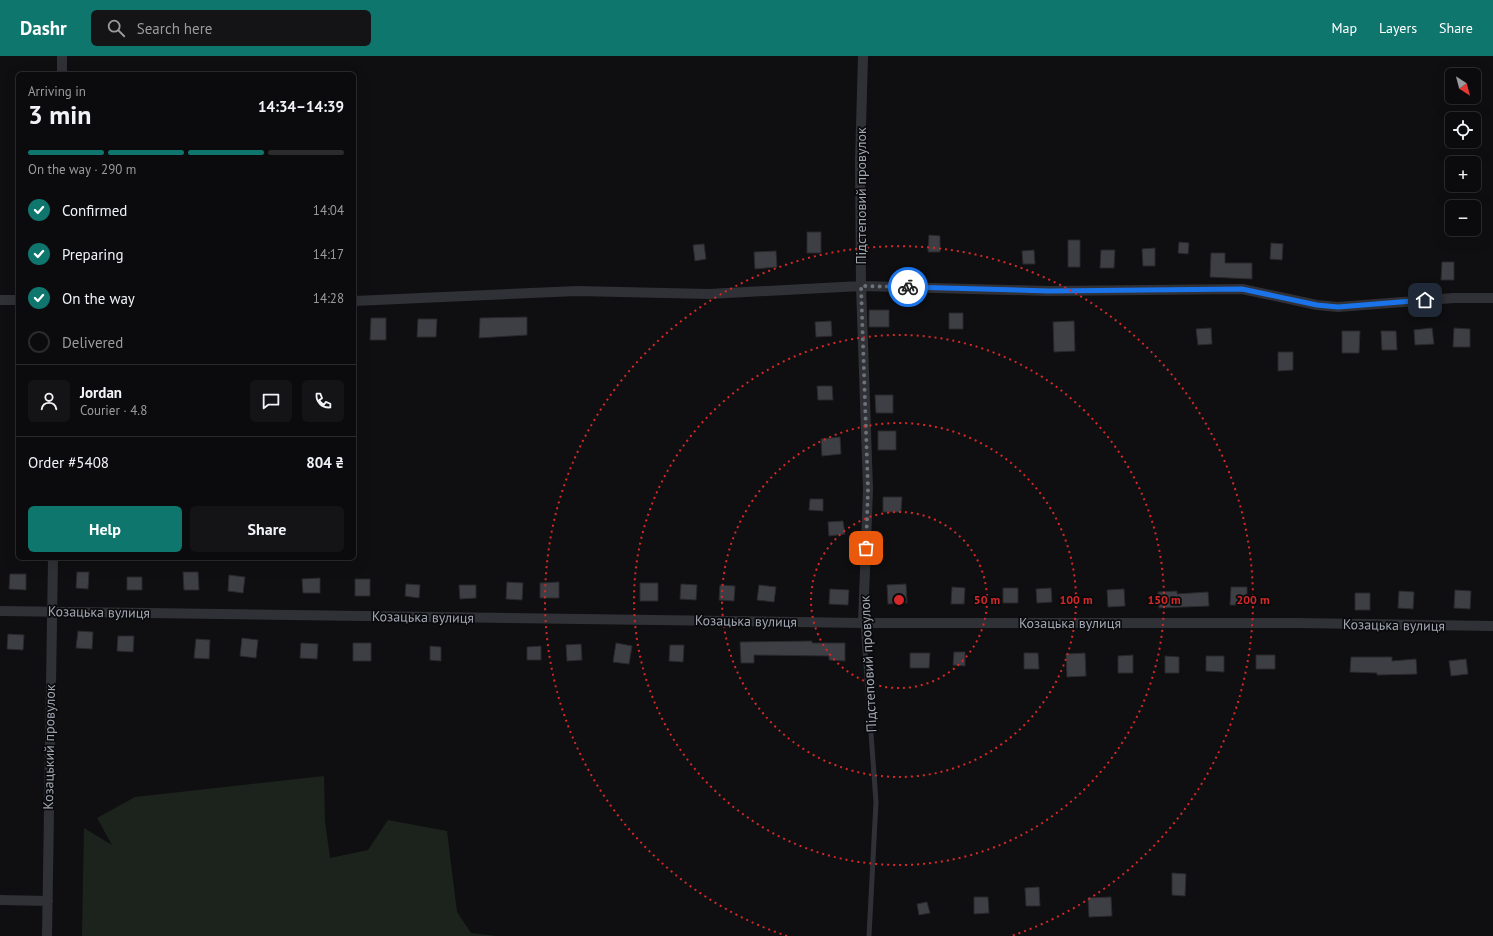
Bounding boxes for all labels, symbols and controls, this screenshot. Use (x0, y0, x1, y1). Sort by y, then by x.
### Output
search box (91, 10, 371, 46)
text: Dashr (20, 16, 67, 40)
icon: search (105, 17, 127, 39)
text: Search here (137, 19, 212, 38)
text: Map (1331, 19, 1357, 37)
text: Layers (1379, 19, 1417, 37)
text: Share (1439, 19, 1473, 37)
north arrow (1445, 68, 1481, 104)
map controls (1445, 68, 1481, 236)
text: Arriving in (28, 83, 86, 100)
text: 14:34–14:39 (258, 97, 344, 116)
text: 3 min (28, 98, 91, 131)
button: locate (1445, 112, 1481, 148)
street label: Підстеповий провулок (852, 127, 870, 265)
button: + (1445, 156, 1481, 192)
text: On the way · 290 m (28, 161, 136, 178)
icon: check (28, 199, 50, 221)
button: − (1445, 200, 1481, 236)
text: Confirmed (62, 201, 127, 220)
text: 14:04 (313, 202, 344, 219)
icon: check (28, 243, 50, 265)
text: Preparing (62, 245, 124, 264)
text: 14:17 (313, 246, 344, 263)
courier (888, 267, 928, 307)
icon: bike (897, 276, 919, 298)
pin (1408, 283, 1442, 317)
icon: check (28, 287, 50, 309)
text: On the way (62, 289, 135, 308)
icon: home (1414, 289, 1436, 311)
text: 14:28 (313, 290, 344, 307)
text: Delivered (62, 333, 123, 352)
button: person (28, 380, 70, 422)
button: chat (250, 380, 292, 422)
button: phone (302, 380, 344, 422)
text: Jordan (80, 383, 122, 402)
text: Courier · 4.8 (80, 402, 147, 419)
text: Order #5408 (28, 453, 109, 472)
text: 804 ₴ (306, 453, 344, 472)
button: Help (28, 506, 182, 552)
button: Share (190, 506, 344, 552)
pin (849, 531, 883, 565)
icon: bag (855, 537, 877, 559)
text: 50 m (974, 592, 1000, 607)
text: 100 m (1059, 592, 1093, 607)
text: 150 m (1147, 592, 1181, 607)
text: 200 m (1236, 592, 1270, 607)
centre of rings (892, 593, 906, 607)
street label: Підстеповий провулок (855, 595, 881, 733)
street label: Козацька вулиця (48, 602, 150, 622)
street label: Козацька вулиця (372, 607, 474, 627)
street label: Козацька вулиця (695, 611, 797, 631)
street label: Козацька вулиця (1019, 614, 1121, 632)
street label: Козацька вулиця (1343, 615, 1445, 635)
street label: Козацький провулок (39, 684, 59, 810)

